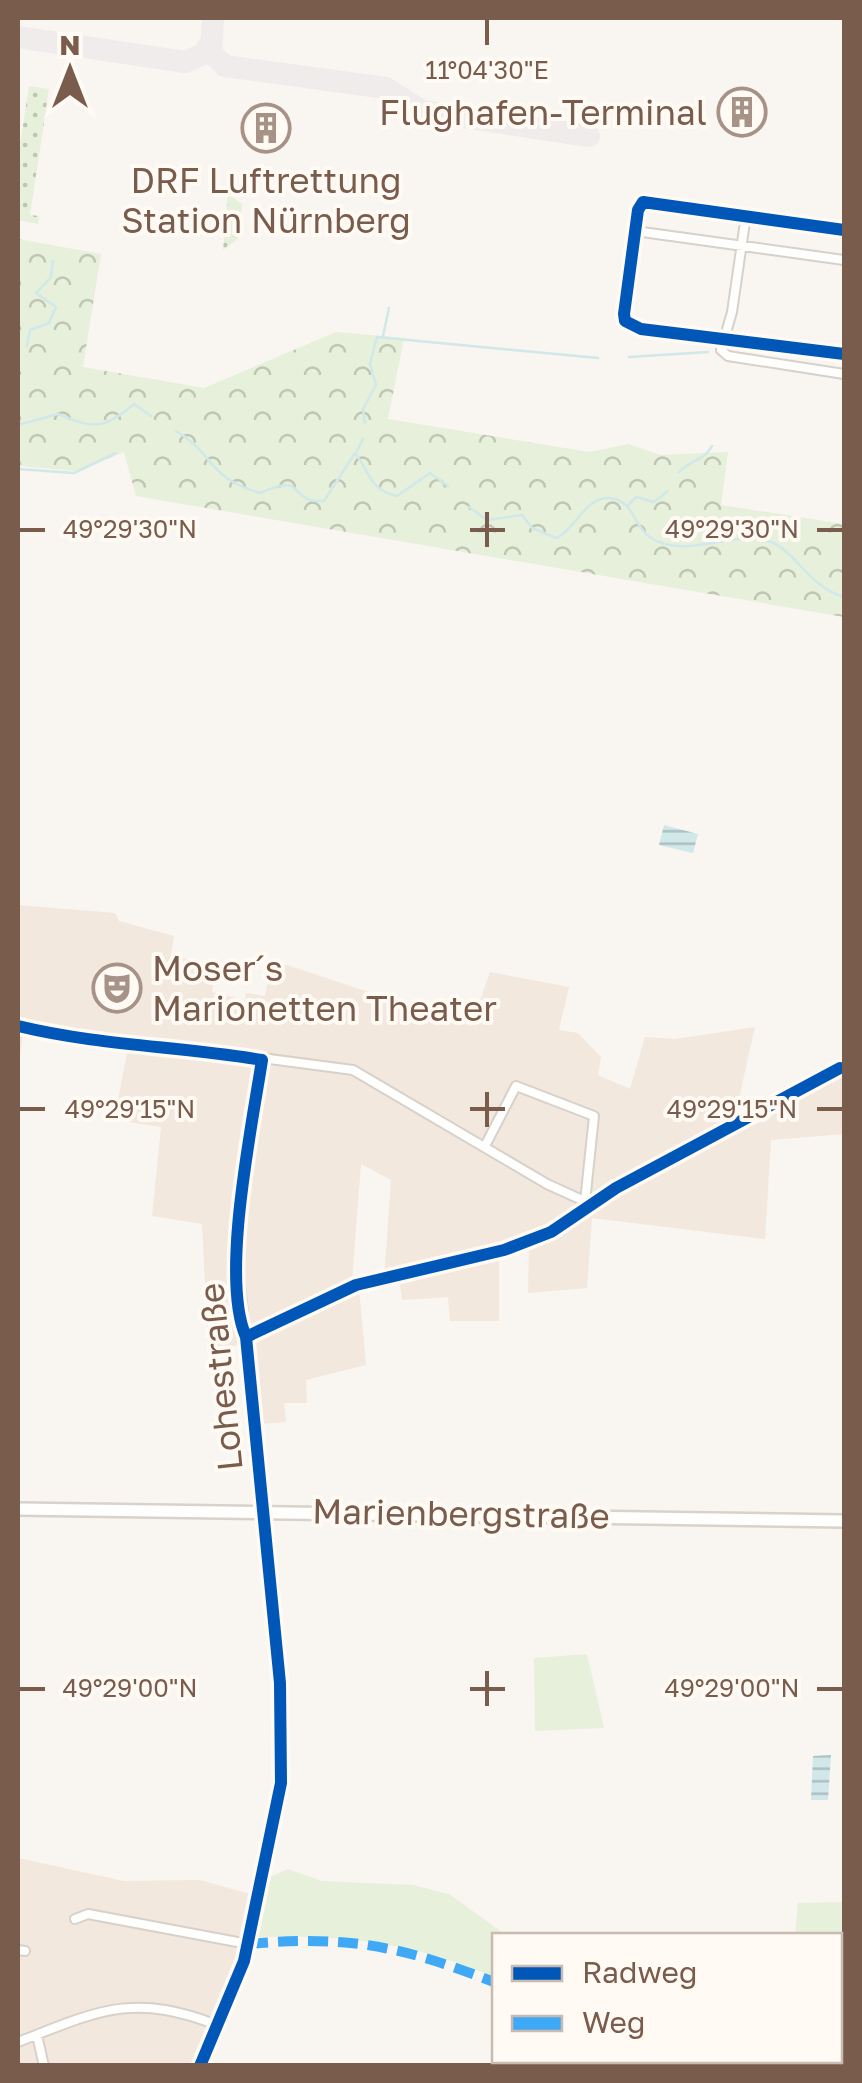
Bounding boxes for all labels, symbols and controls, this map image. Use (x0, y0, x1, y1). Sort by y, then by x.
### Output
north arrow (20, 20, 120, 120)
text: N (59, 28, 81, 61)
text: 11°04'30"E (425, 54, 549, 85)
building icon: Flughafen-Terminal (716, 86, 768, 138)
place label: Flughafen-Terminal (379, 91, 707, 133)
building icon: DRF Luftrettung Station Nürnberg (240, 102, 292, 154)
place label: DRF Luftrettung Station Nürnberg (121, 159, 411, 241)
text: 49°29'30"N (63, 513, 197, 544)
text: 49°29'30"N (665, 513, 799, 544)
place label: Moser´s Marionetten Theater (152, 947, 497, 1029)
theatre icon: Moser´s Marionetten Theater (91, 962, 143, 1014)
text: 49°29'15"N (65, 1093, 195, 1124)
text: 49°29'15"N (667, 1093, 797, 1124)
street label: Lohestraße (189, 1281, 251, 1473)
street label: Marienbergstraße (312, 1489, 610, 1537)
text: 49°29'00"N (62, 1672, 198, 1703)
text: 49°29'00"N (664, 1672, 800, 1703)
legend (492, 1933, 842, 2063)
text: Radweg (582, 1954, 697, 1990)
text: Weg (582, 2004, 645, 2040)

